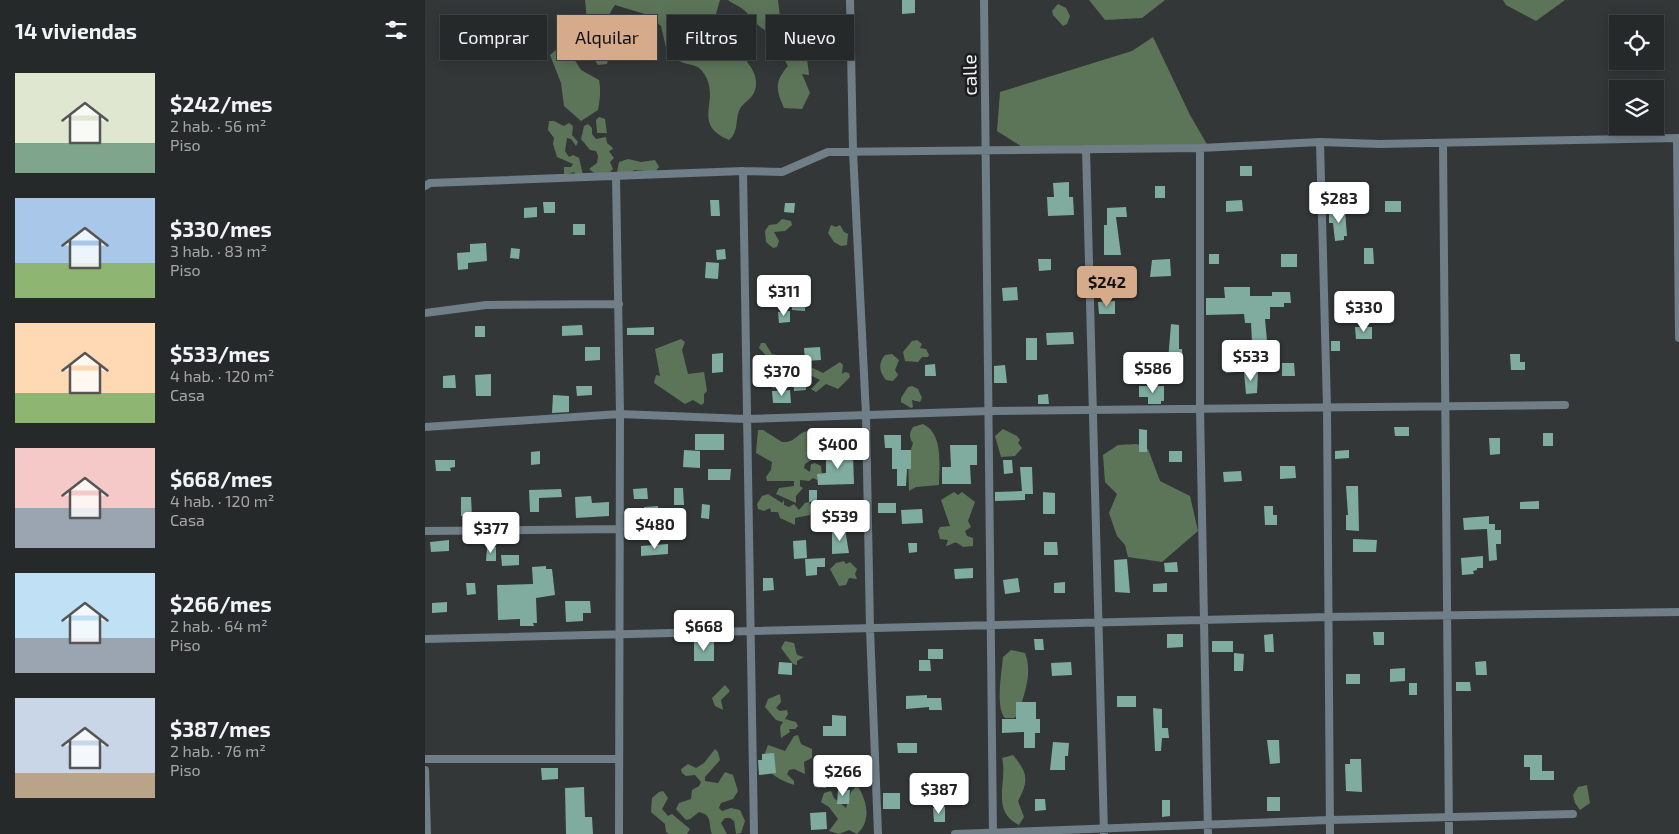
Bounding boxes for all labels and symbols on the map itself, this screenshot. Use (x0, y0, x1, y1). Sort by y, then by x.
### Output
street label: calle (957, 54, 981, 96)
pin: $283 (1309, 182, 1369, 224)
pin: $242 (1077, 266, 1137, 308)
pin: $311 (754, 274, 814, 317)
pin: $330 (1334, 290, 1394, 333)
pin: $533 (1221, 340, 1281, 382)
pin: $586 (1123, 352, 1183, 394)
pin: $370 (752, 354, 812, 397)
pin: $400 (808, 428, 868, 470)
pin: $539 (810, 500, 870, 542)
pin: $480 (625, 508, 685, 550)
pin: $377 (461, 512, 521, 554)
pin: $668 (674, 610, 734, 652)
pin: $266 (813, 754, 873, 797)
pin: $387 (909, 772, 969, 815)

